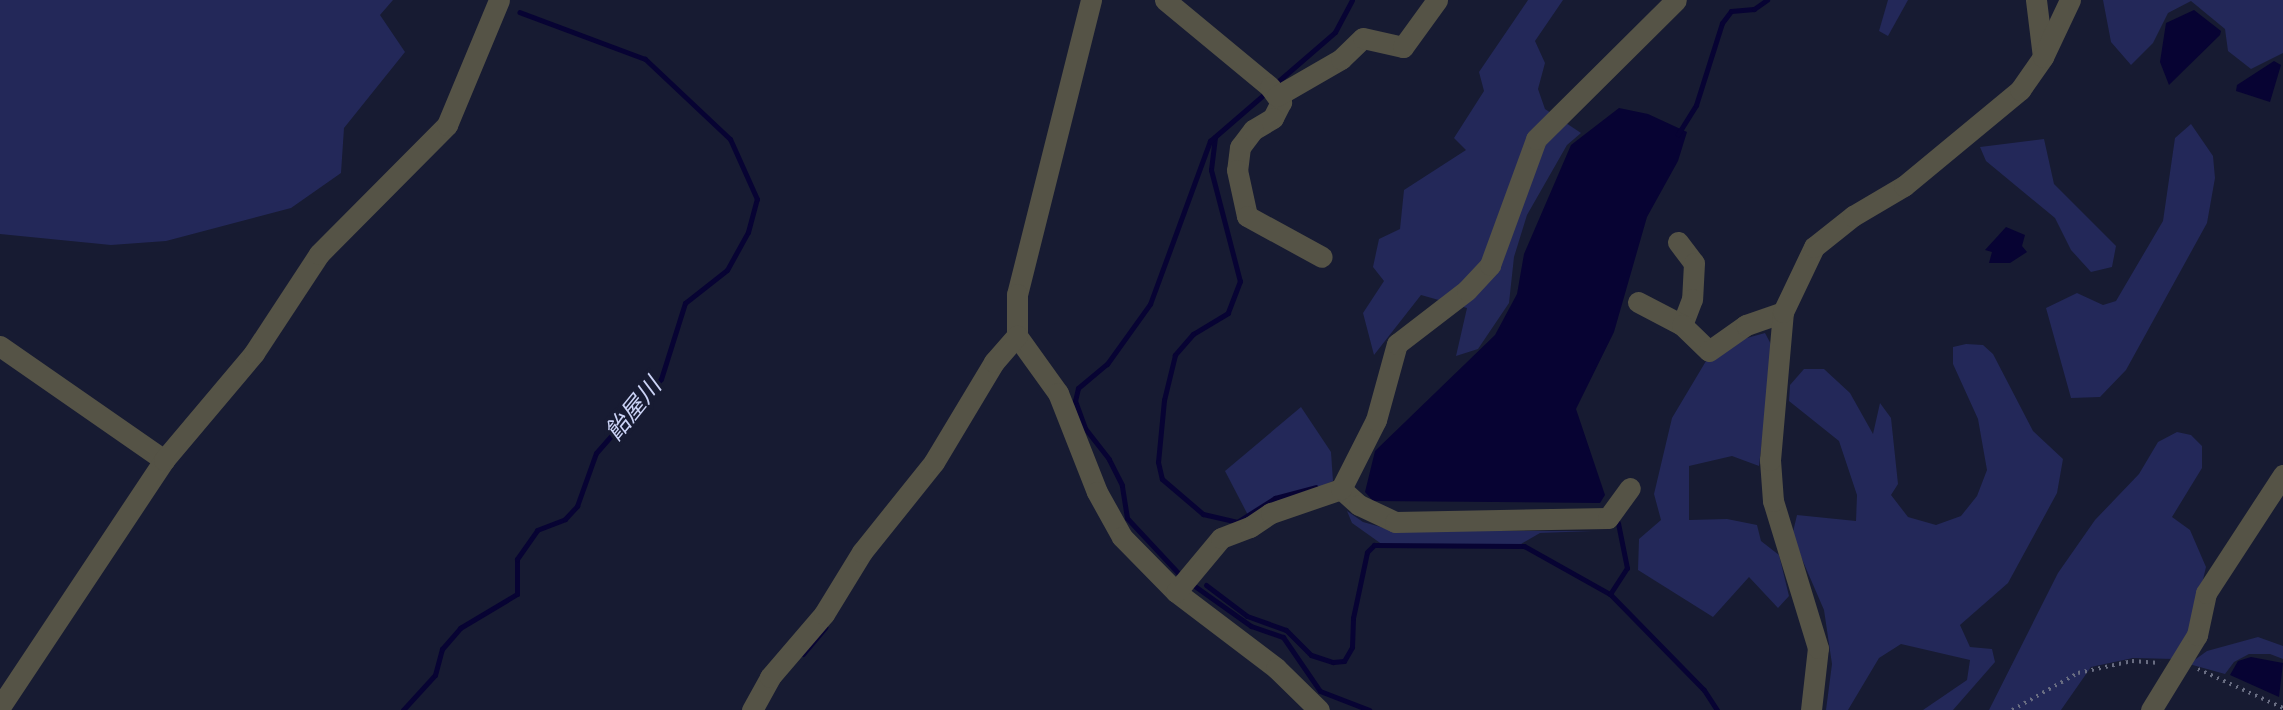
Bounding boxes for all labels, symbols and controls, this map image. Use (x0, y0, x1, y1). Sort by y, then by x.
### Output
water label: 飴屋川 (599, 372, 667, 446)

